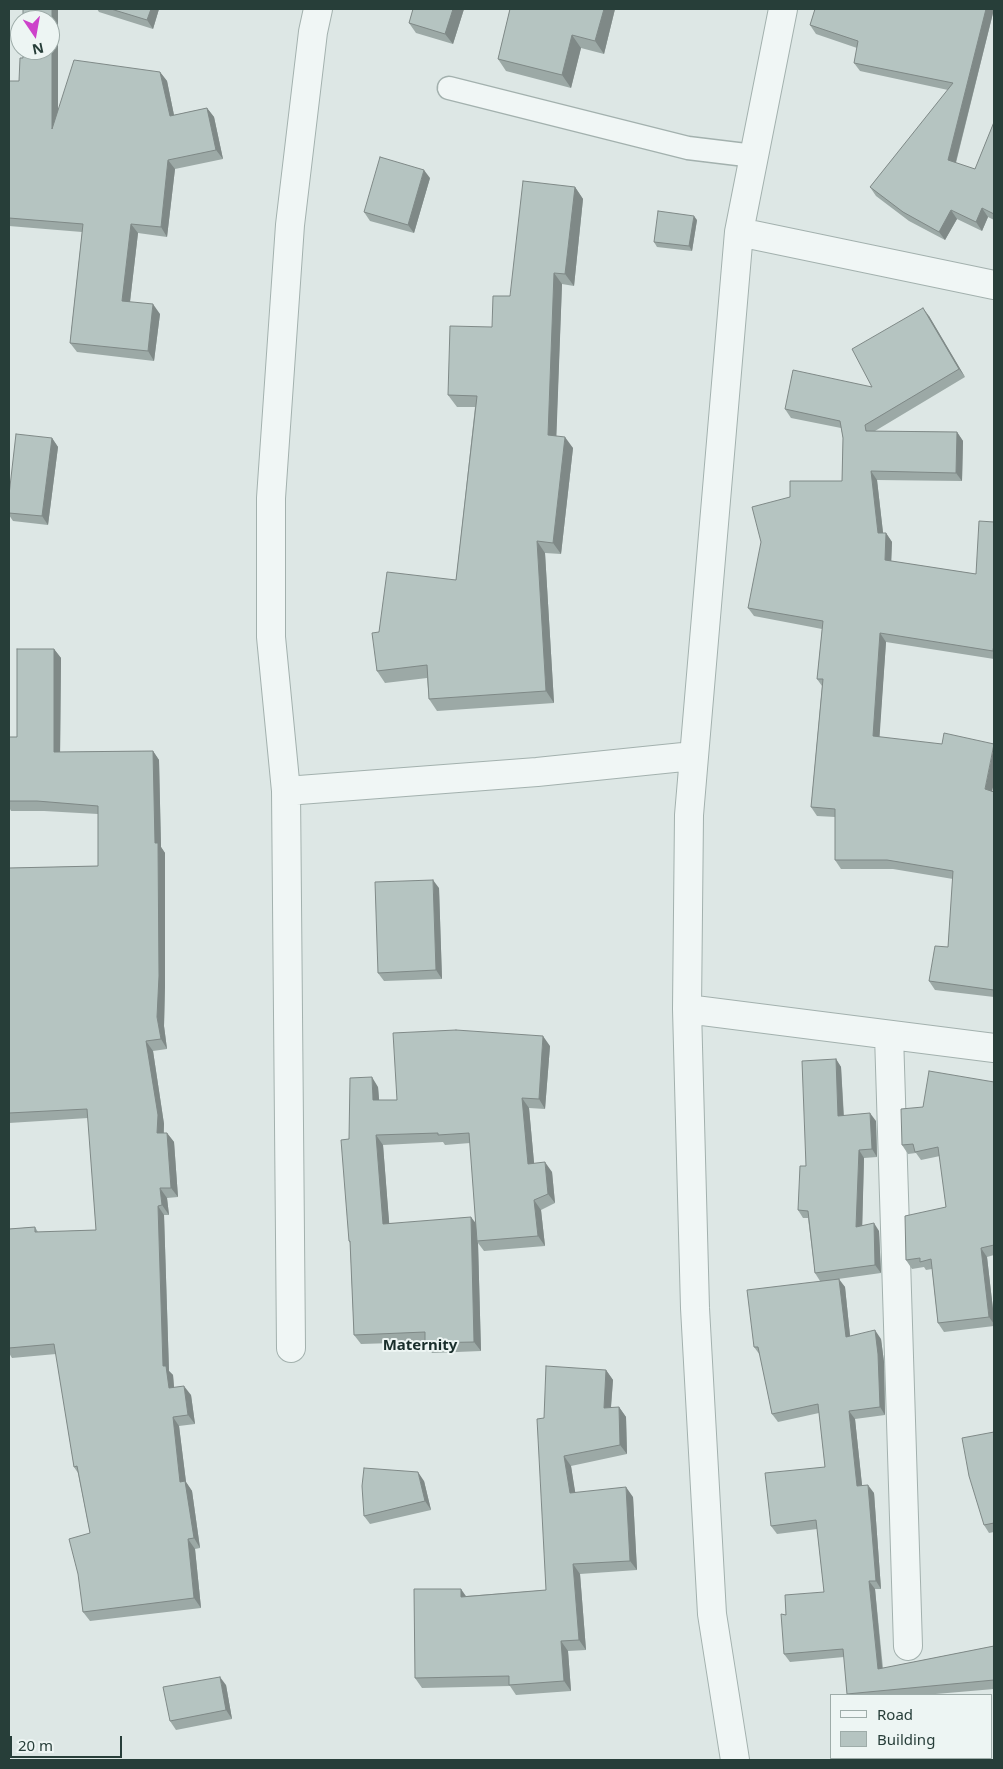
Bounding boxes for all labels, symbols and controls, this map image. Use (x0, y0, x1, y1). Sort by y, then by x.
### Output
north arrow (10, 10, 60, 60)
text: N (30, 39, 46, 60)
district label: Maternity (383, 1337, 457, 1355)
legend (830, 1694, 993, 1759)
text: Road (877, 1704, 913, 1724)
scale bar (12, 1726, 125, 1758)
text: Building (877, 1729, 935, 1749)
text: 20 m (18, 1735, 53, 1755)

